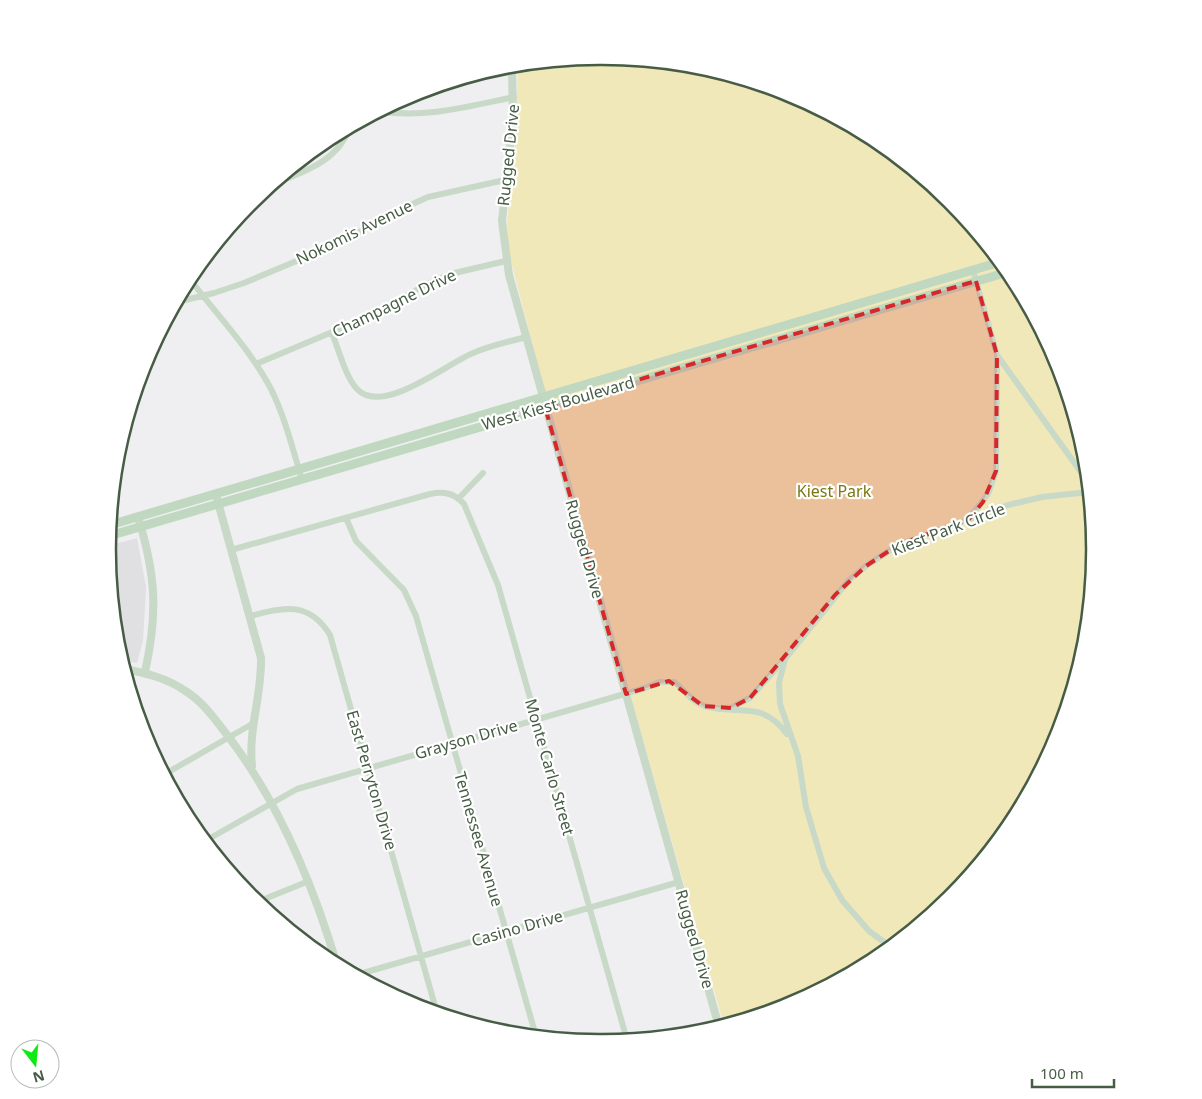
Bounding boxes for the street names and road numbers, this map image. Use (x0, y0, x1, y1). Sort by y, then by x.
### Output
street label: Rugged Drive (492, 103, 524, 207)
street label: Nokomis Avenue (292, 194, 416, 270)
street label: Champagne Drive (328, 263, 460, 343)
street label: West Kiest Boulevard (479, 371, 637, 435)
street label: Rugged Drive (560, 497, 610, 601)
street label: Kiest Park Circle (888, 497, 1008, 561)
street label: Monte Carlo Street (520, 696, 580, 838)
street label: East Perryton Drive (341, 707, 403, 853)
street label: Grayson Drive (412, 714, 520, 764)
street label: Tennessee Avenue (449, 769, 509, 909)
street label: Rugged Drive (670, 887, 720, 991)
street label: Casino Drive (469, 904, 565, 952)

